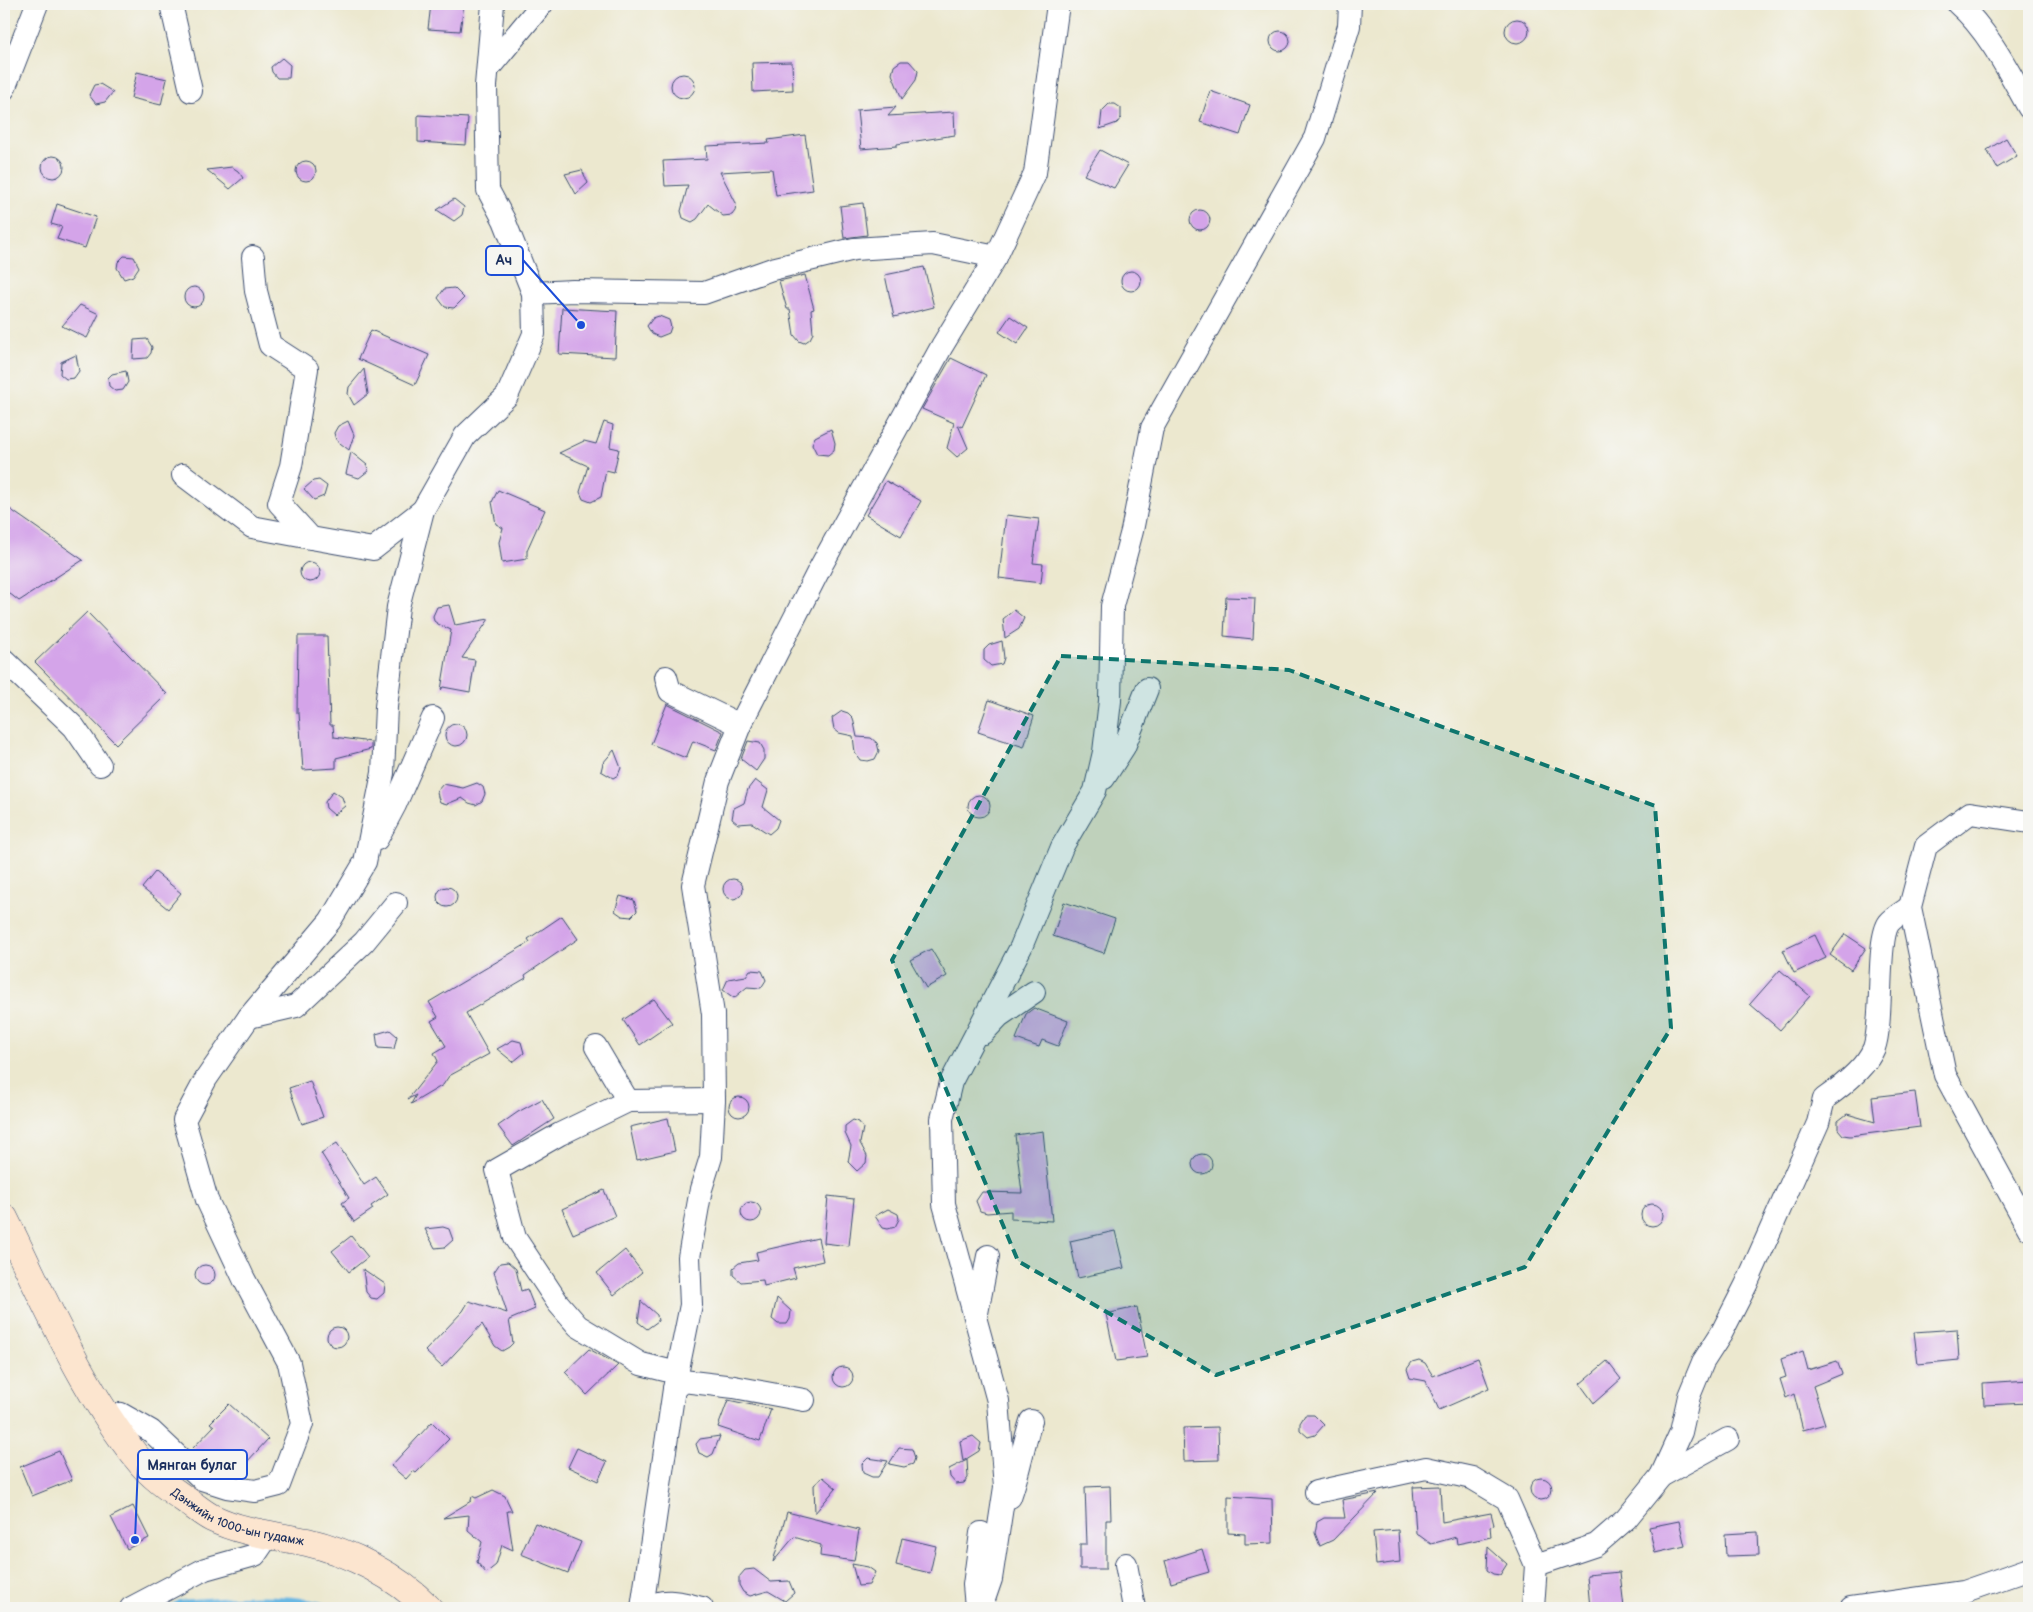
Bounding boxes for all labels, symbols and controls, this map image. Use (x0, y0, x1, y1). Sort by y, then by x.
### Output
callout: Ач (486, 246, 523, 275)
text: Ач (495, 252, 512, 269)
callout: Мянган булаг (138, 1450, 247, 1479)
text: Мянган булаг (147, 1457, 237, 1474)
street label: Дэнжийн 1000-ын гудамж (168, 1485, 306, 1549)

